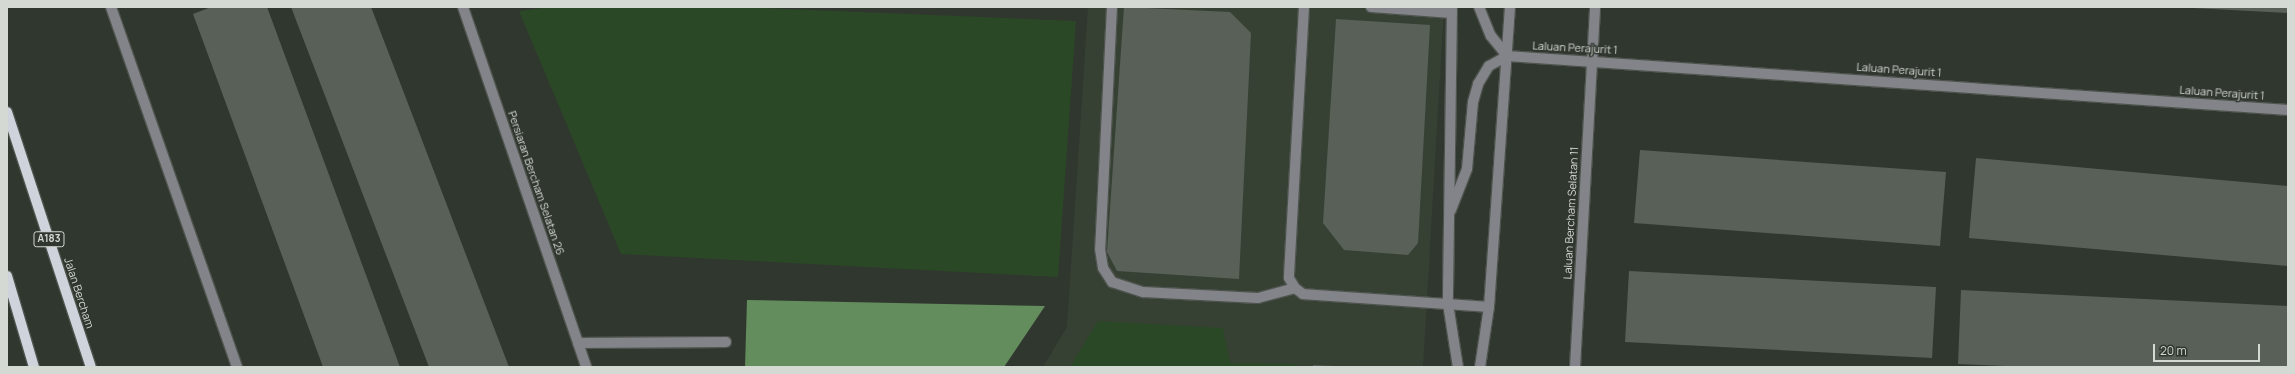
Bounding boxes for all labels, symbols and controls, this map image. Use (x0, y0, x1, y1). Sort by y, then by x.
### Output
street label: Laluan Perajurit 1 (1532, 39, 1618, 57)
street label: Laluan Perajurit 1 (1856, 60, 1942, 80)
street label: Laluan Perajurit 1 (2179, 83, 2265, 103)
street label: Persiaran Bercham Selatan 26 (505, 109, 567, 257)
street label: Laluan Bercham Selatan 11 (1561, 146, 1581, 280)
road number: A183 (33, 231, 65, 247)
street label: Jalan Bercham (61, 256, 97, 330)
scale bar (2155, 336, 2262, 362)
text: 20 m (2160, 342, 2187, 359)

